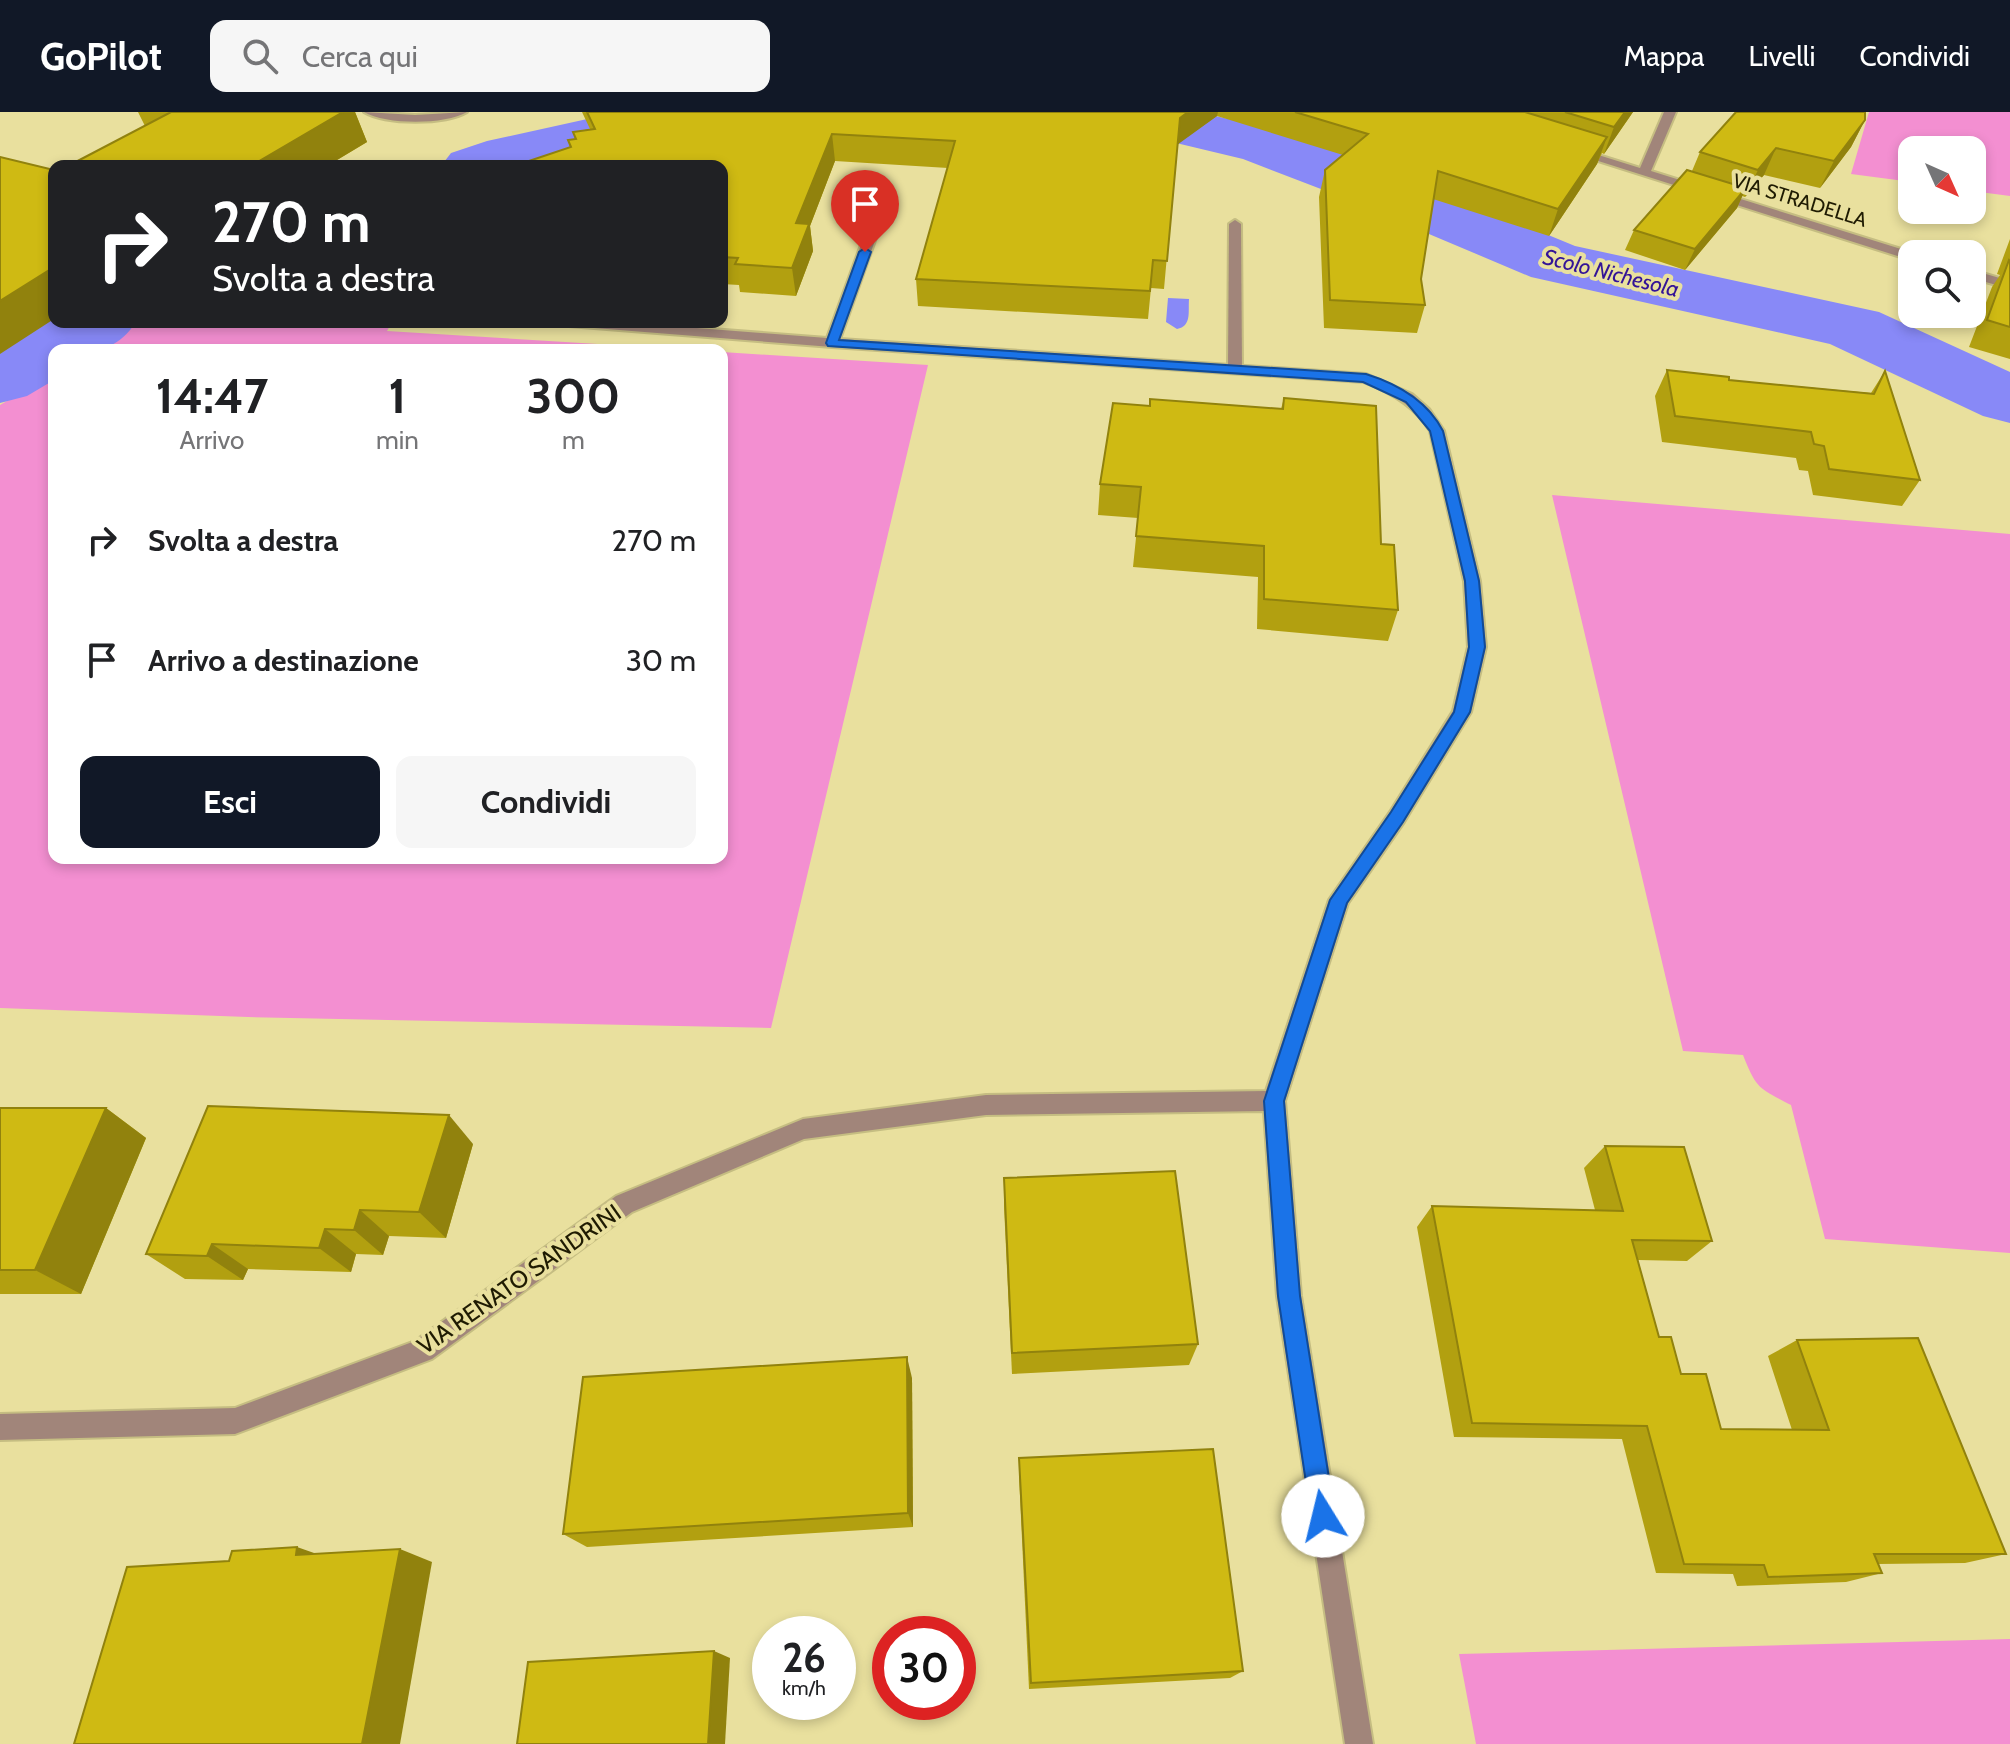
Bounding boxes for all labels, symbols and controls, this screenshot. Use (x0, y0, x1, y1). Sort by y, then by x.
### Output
search box (210, 20, 770, 92)
text: GoPilot (40, 33, 162, 80)
icon: search (238, 34, 282, 78)
text: Cerca qui (302, 38, 418, 75)
text: Mappa (1624, 39, 1704, 73)
text: Livelli (1748, 39, 1815, 73)
text: Condividi (1859, 39, 1970, 73)
north arrow (1898, 136, 1986, 224)
map controls (1898, 136, 1986, 328)
street label: VIA STRADELLA (1730, 168, 1871, 232)
pin (831, 170, 899, 252)
icon: arrive (843, 182, 887, 226)
text: 270 m (212, 188, 370, 256)
icon: right (80, 192, 184, 296)
button: search (1898, 240, 1986, 328)
water label: Scolo Nichesola (1540, 243, 1682, 303)
text: Svolta a destra (212, 256, 435, 300)
text: 14:47 (156, 367, 268, 425)
text: 1 (389, 367, 406, 425)
text: 300 (527, 367, 620, 425)
text: Arrivo (180, 424, 244, 456)
text: min (376, 424, 419, 456)
text: m (562, 424, 585, 456)
icon: right (80, 518, 124, 562)
text: Svolta a destra (148, 522, 339, 559)
text: 270 m (611, 522, 696, 559)
icon: arrive (80, 638, 124, 682)
text: Arrivo a destinazione (148, 642, 419, 679)
text: 30 m (626, 642, 696, 679)
button: Esci (80, 756, 380, 848)
button: Condividi (396, 756, 696, 848)
street label: VIA RENATO SANDRINI (412, 1198, 626, 1360)
position arrow (1281, 1474, 1365, 1558)
speed limit sign: 30 (872, 1616, 976, 1720)
text: 26 (782, 1633, 826, 1682)
text: km/h (782, 1676, 826, 1700)

